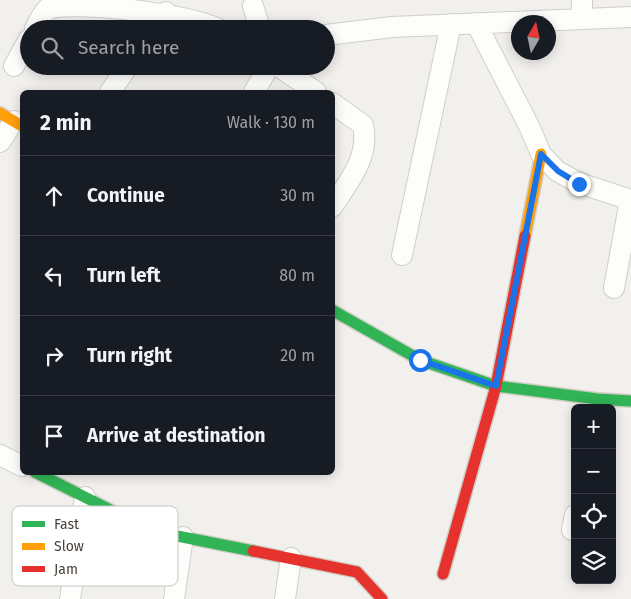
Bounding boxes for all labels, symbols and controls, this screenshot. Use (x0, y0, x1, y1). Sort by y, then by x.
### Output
north arrow (511, 15, 556, 60)
search box (20, 20, 335, 75)
icon: search (38, 34, 66, 62)
text: Search here (78, 36, 179, 59)
text: 2 min (40, 110, 92, 136)
text: Walk · 130 m (227, 113, 315, 132)
route end (568, 173, 591, 196)
icon: ahead (40, 182, 68, 210)
text: Continue (87, 184, 165, 207)
text: 30 m (280, 186, 315, 205)
icon: left (40, 262, 68, 290)
text: Turn left (87, 264, 161, 287)
text: 80 m (279, 266, 315, 285)
icon: right (40, 342, 68, 370)
text: Turn right (87, 344, 172, 367)
text: 20 m (280, 346, 315, 365)
route start (409, 349, 432, 372)
map controls (571, 404, 616, 584)
button: + (571, 404, 616, 449)
icon: arrive (40, 422, 68, 450)
text: Arrive at destination (87, 424, 266, 447)
button: − (571, 449, 616, 494)
button: locate (571, 494, 616, 539)
legend (12, 506, 178, 586)
text: Fast (54, 516, 80, 533)
text: Slow (54, 538, 84, 555)
button: layers (571, 539, 616, 584)
text: Jam (54, 561, 78, 578)

